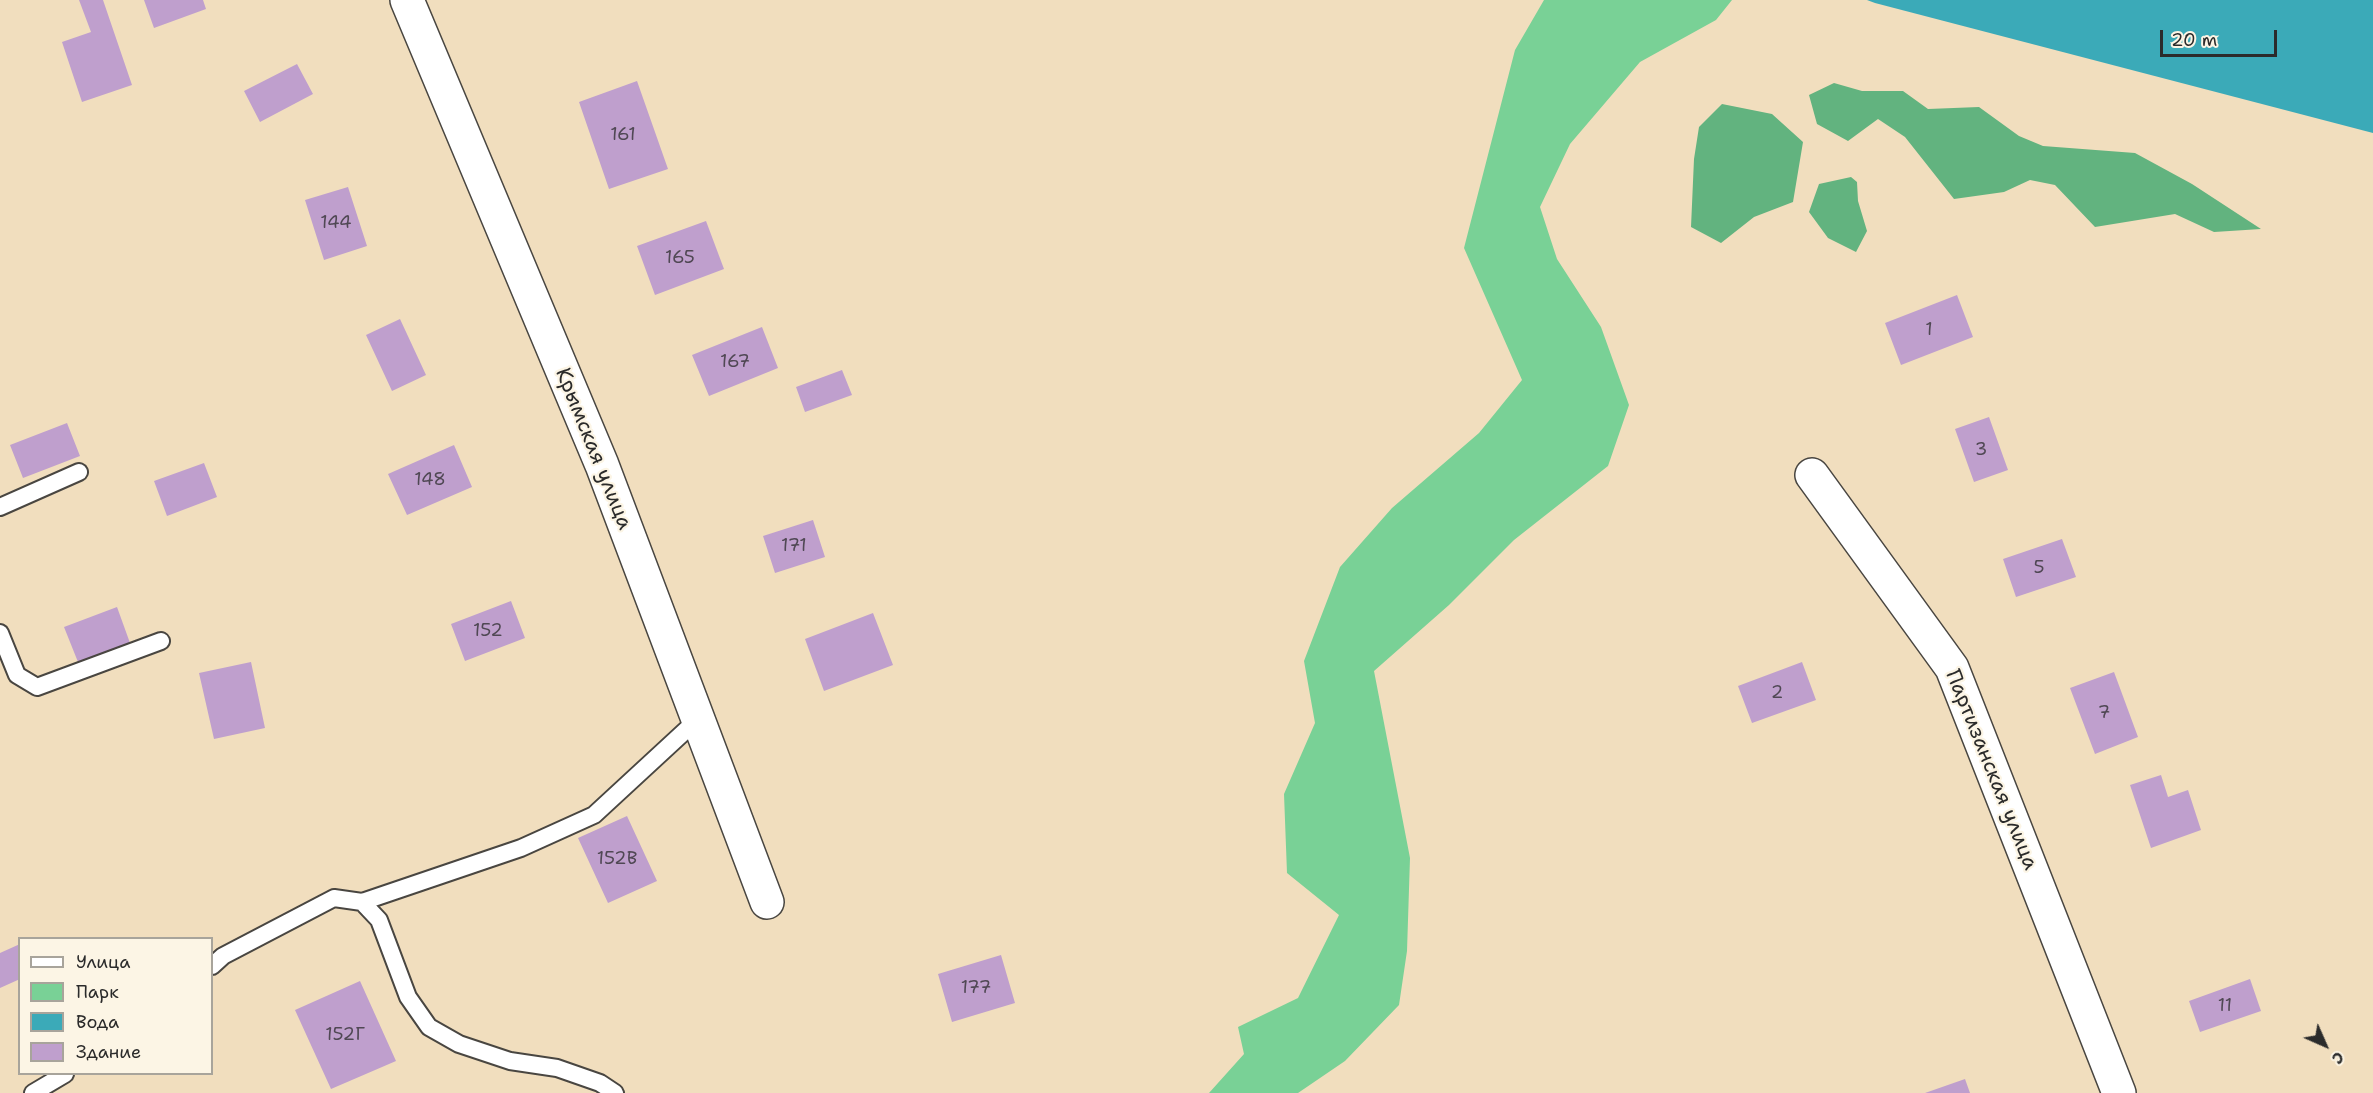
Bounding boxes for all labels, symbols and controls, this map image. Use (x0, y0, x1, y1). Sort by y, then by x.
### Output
scale bar (2163, 18, 2280, 56)
text: 20 m (2171, 28, 2217, 52)
house number: 161 (610, 124, 636, 146)
house number: 144 (320, 212, 352, 234)
house number: 165 (665, 247, 695, 269)
house number: 1 (1925, 319, 1933, 341)
house number: 167 (720, 351, 750, 373)
street label: Крымская улица (549, 364, 637, 534)
house number: 3 (1975, 439, 1987, 461)
house number: 148 (414, 469, 446, 491)
house number: 171 (781, 535, 807, 557)
house number: 5 (2033, 557, 2045, 579)
house number: 152 (473, 620, 503, 642)
street label: Партизанская улица (1939, 666, 2043, 874)
house number: 2 (1771, 682, 1783, 704)
house number: 7 (2098, 702, 2110, 724)
house number: 152В (597, 848, 637, 870)
legend (18, 937, 213, 1075)
text: Улица (76, 950, 130, 974)
house number: 177 (961, 977, 991, 999)
text: Парк (76, 980, 119, 1004)
house number: 11 (2218, 995, 2232, 1017)
text: Вода (76, 1010, 119, 1034)
north arrow (2295, 1015, 2355, 1075)
house number: 152Г (325, 1024, 365, 1046)
text: Здание (76, 1040, 141, 1064)
text: С (2327, 1047, 2349, 1069)

